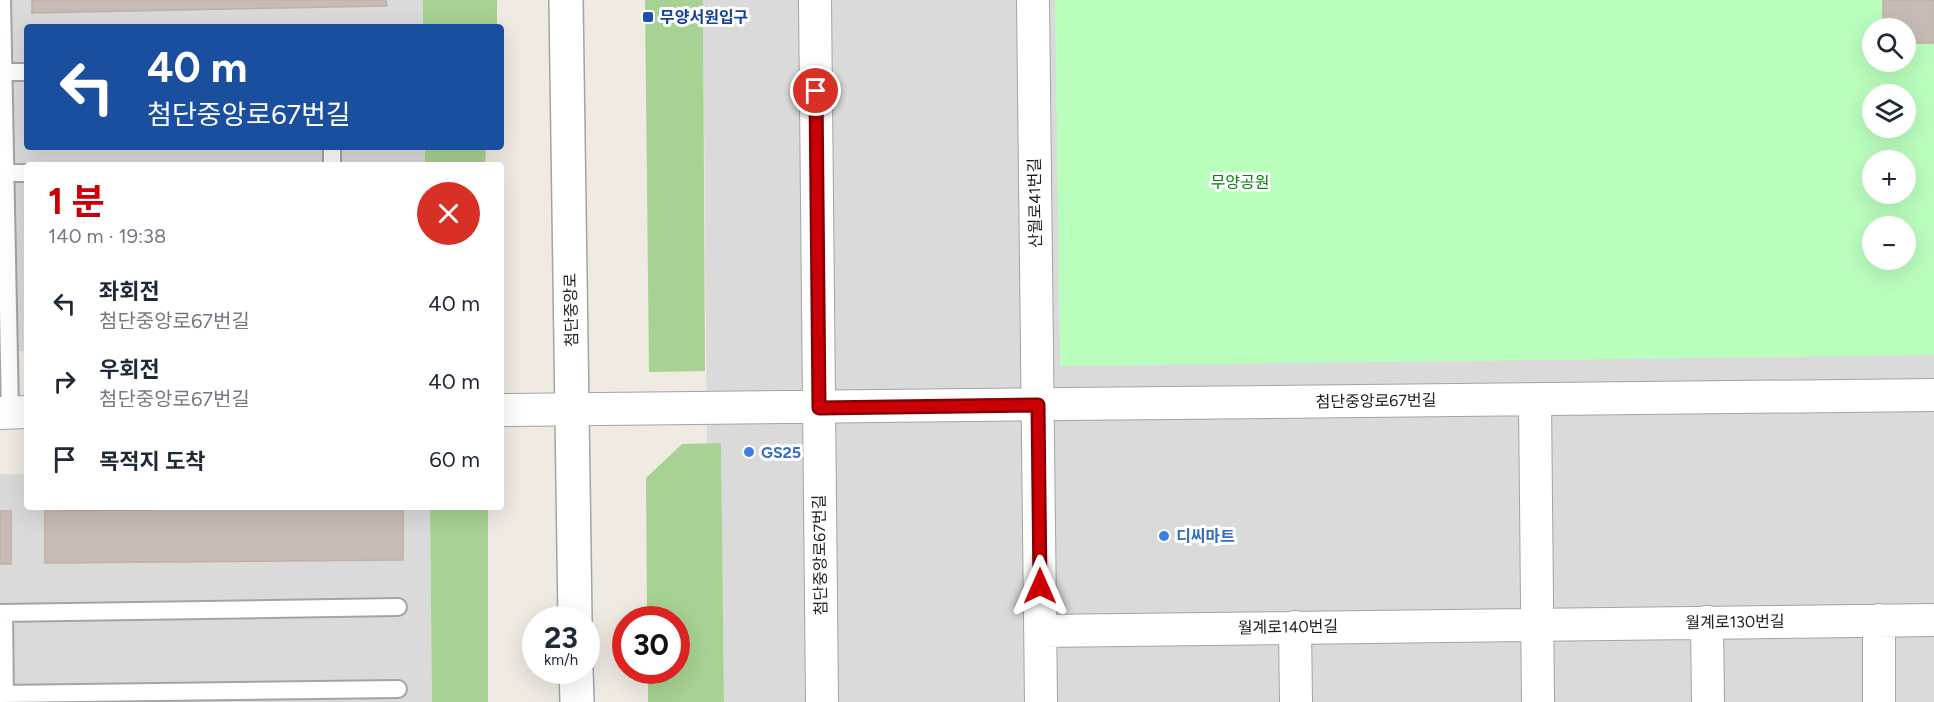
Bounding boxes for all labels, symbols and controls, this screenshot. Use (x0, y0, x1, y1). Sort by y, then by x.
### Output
place label: 무양서원입구 (660, 8, 748, 27)
marker: 무양서원입구 (641, 10, 655, 24)
map controls (1862, 18, 1916, 270)
button: search (1862, 18, 1916, 72)
text: 40 m (147, 42, 247, 93)
icon: left (48, 48, 126, 126)
pin (790, 65, 841, 116)
icon: arrive (799, 74, 832, 107)
button: layers (1862, 84, 1916, 138)
text: 첨단중앙로67번길 (147, 98, 351, 131)
button: + (1862, 150, 1916, 204)
street label: 산월로41번길 (1025, 158, 1045, 248)
park label: 무양공원 (1211, 173, 1269, 192)
text: 1 분 (48, 180, 105, 223)
button: close (417, 182, 480, 245)
button: − (1862, 216, 1916, 270)
text: 140 m · 19:38 (48, 224, 166, 248)
street label: 첨단중앙로 (561, 273, 581, 347)
text: 좌회전 (99, 278, 160, 305)
icon: left (48, 287, 81, 320)
text: 40 m (428, 290, 480, 317)
text: 첨단중앙로67번길 (99, 309, 250, 333)
text: 우회전 (99, 356, 160, 383)
icon: right (48, 365, 81, 398)
text: 40 m (428, 368, 480, 395)
text: 첨단중앙로67번길 (99, 387, 250, 411)
street label: 첨단중앙로67번길 (1315, 390, 1437, 412)
icon: arrive (48, 443, 81, 476)
place label: GS25 (761, 443, 801, 462)
marker: GS25 (742, 445, 756, 459)
text: 60 m (429, 446, 480, 473)
text: 목적지 도착 (99, 448, 205, 475)
street label: 첨단중앙로67번길 (809, 494, 831, 616)
place label: 디씨마트 (1176, 527, 1235, 546)
marker: 디씨마트 (1157, 529, 1171, 543)
position arrow (1008, 554, 1072, 618)
speed limit sign: 30 (612, 606, 690, 684)
street label: 월계로130번길 (1685, 612, 1785, 632)
street label: 월계로140번길 (1238, 617, 1338, 637)
text: 23 (544, 619, 578, 656)
text: km/h (544, 651, 578, 669)

